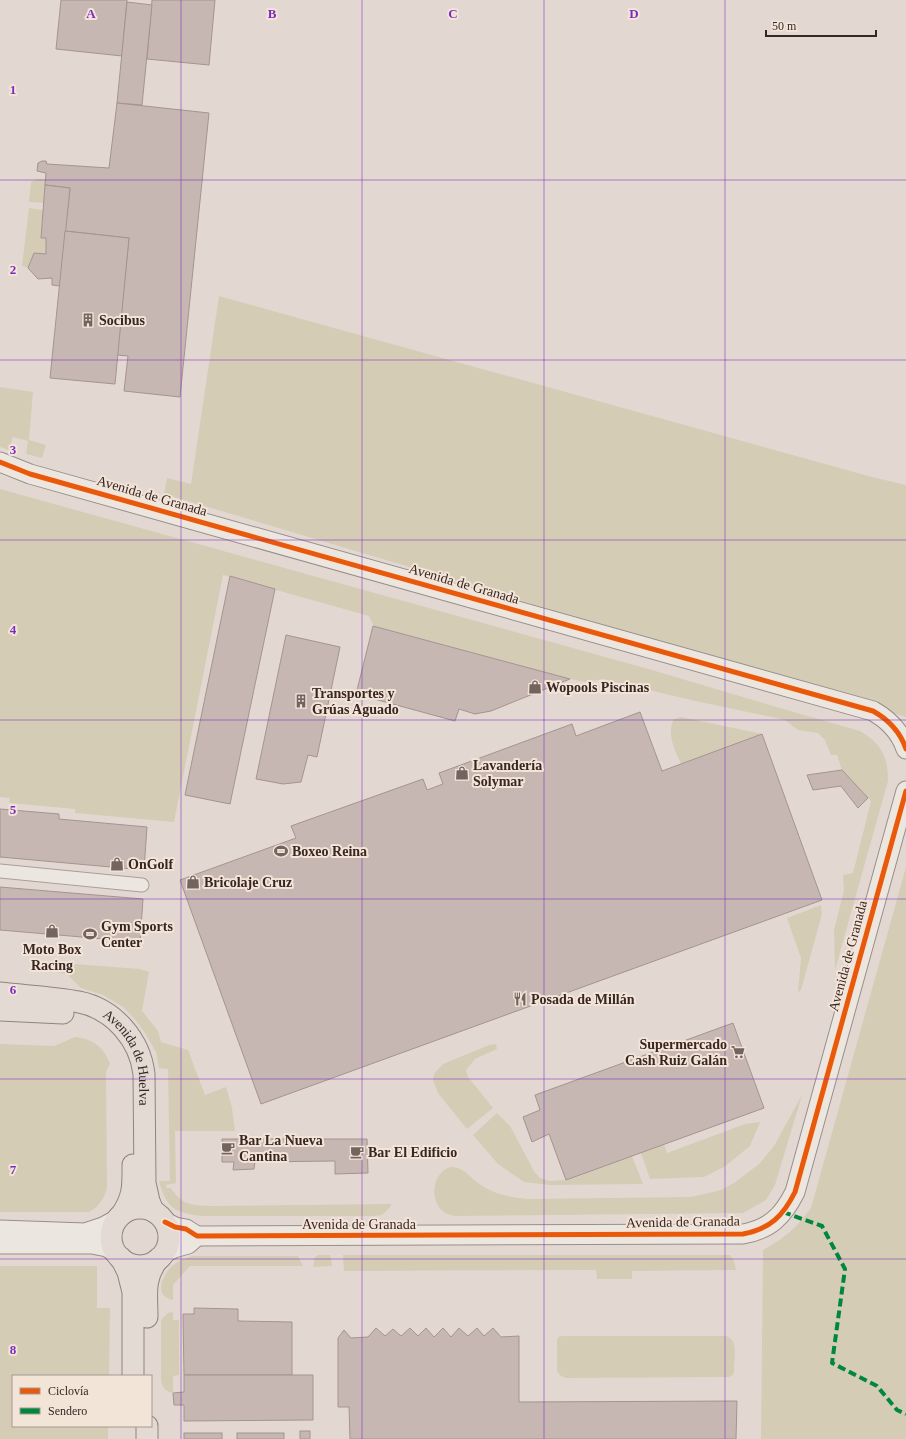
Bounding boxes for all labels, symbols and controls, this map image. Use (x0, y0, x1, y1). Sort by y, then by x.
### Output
text: A (86, 6, 96, 21)
text: B (268, 6, 277, 21)
text: C (448, 6, 458, 21)
text: D (629, 6, 639, 21)
scale bar (766, 12, 876, 38)
text: 50 m (772, 19, 797, 33)
text: 1 (10, 82, 16, 97)
text: 2 (10, 262, 16, 277)
building icon: Socibus (80, 312, 96, 328)
place label: Socibus (99, 313, 145, 328)
text: 3 (10, 442, 17, 457)
street label: Avenida de Granada (95, 473, 210, 519)
street label: Avenida de Granada (407, 561, 522, 607)
text: 4 (10, 622, 17, 637)
shop icon: Wopools Piscinas (527, 679, 543, 695)
place label: Wopools Piscinas (546, 680, 650, 695)
place label: Transportes y Grúas Aguado (312, 686, 399, 717)
building icon: Transportes y Grúas Aguado (293, 693, 309, 709)
place label: Lavandería Solymar (473, 758, 542, 789)
shop icon: Lavandería Solymar (454, 765, 470, 781)
text: 5 (10, 802, 17, 817)
sports icon: Boxeo Reina (273, 843, 289, 859)
place label: Boxeo Reina (292, 844, 367, 859)
shop icon: OnGolf (109, 856, 125, 872)
place label: OnGolf (128, 857, 173, 872)
shop icon: Bricolaje Cruz (185, 874, 201, 890)
place label: Bricolaje Cruz (204, 875, 292, 890)
street label: Avenida de Granada (826, 898, 870, 1013)
place label: Gym Sports Center (101, 919, 174, 950)
shop icon: Moto Box Racing (44, 923, 60, 939)
sports icon: Gym Sports Center (82, 926, 98, 942)
place label: Moto Box Racing (23, 942, 81, 973)
text: 6 (10, 982, 17, 997)
restaurant icon: Posada de Millán (512, 991, 528, 1007)
place label: Posada de Millán (531, 992, 635, 1007)
street label: Avenida de Huelva (101, 1006, 152, 1106)
place label: Supermercado Cash Ruiz Galán (625, 1037, 727, 1068)
supermarket icon: Supermercado Cash Ruiz Galán (730, 1044, 746, 1060)
place label: Bar La Nueva Cantina (239, 1133, 323, 1164)
cafe icon: Bar La Nueva Cantina (220, 1140, 236, 1156)
cafe icon: Bar El Edificio (349, 1144, 365, 1160)
place label: Bar El Edificio (368, 1145, 457, 1160)
text: 7 (10, 1162, 17, 1177)
street label: Avenida de Granada (626, 1213, 741, 1230)
street label: Avenida de Granada (302, 1217, 417, 1232)
text: 8 (10, 1342, 17, 1357)
legend (12, 1375, 152, 1427)
text: Ciclovía (48, 1384, 89, 1398)
text: Sendero (48, 1404, 87, 1418)

